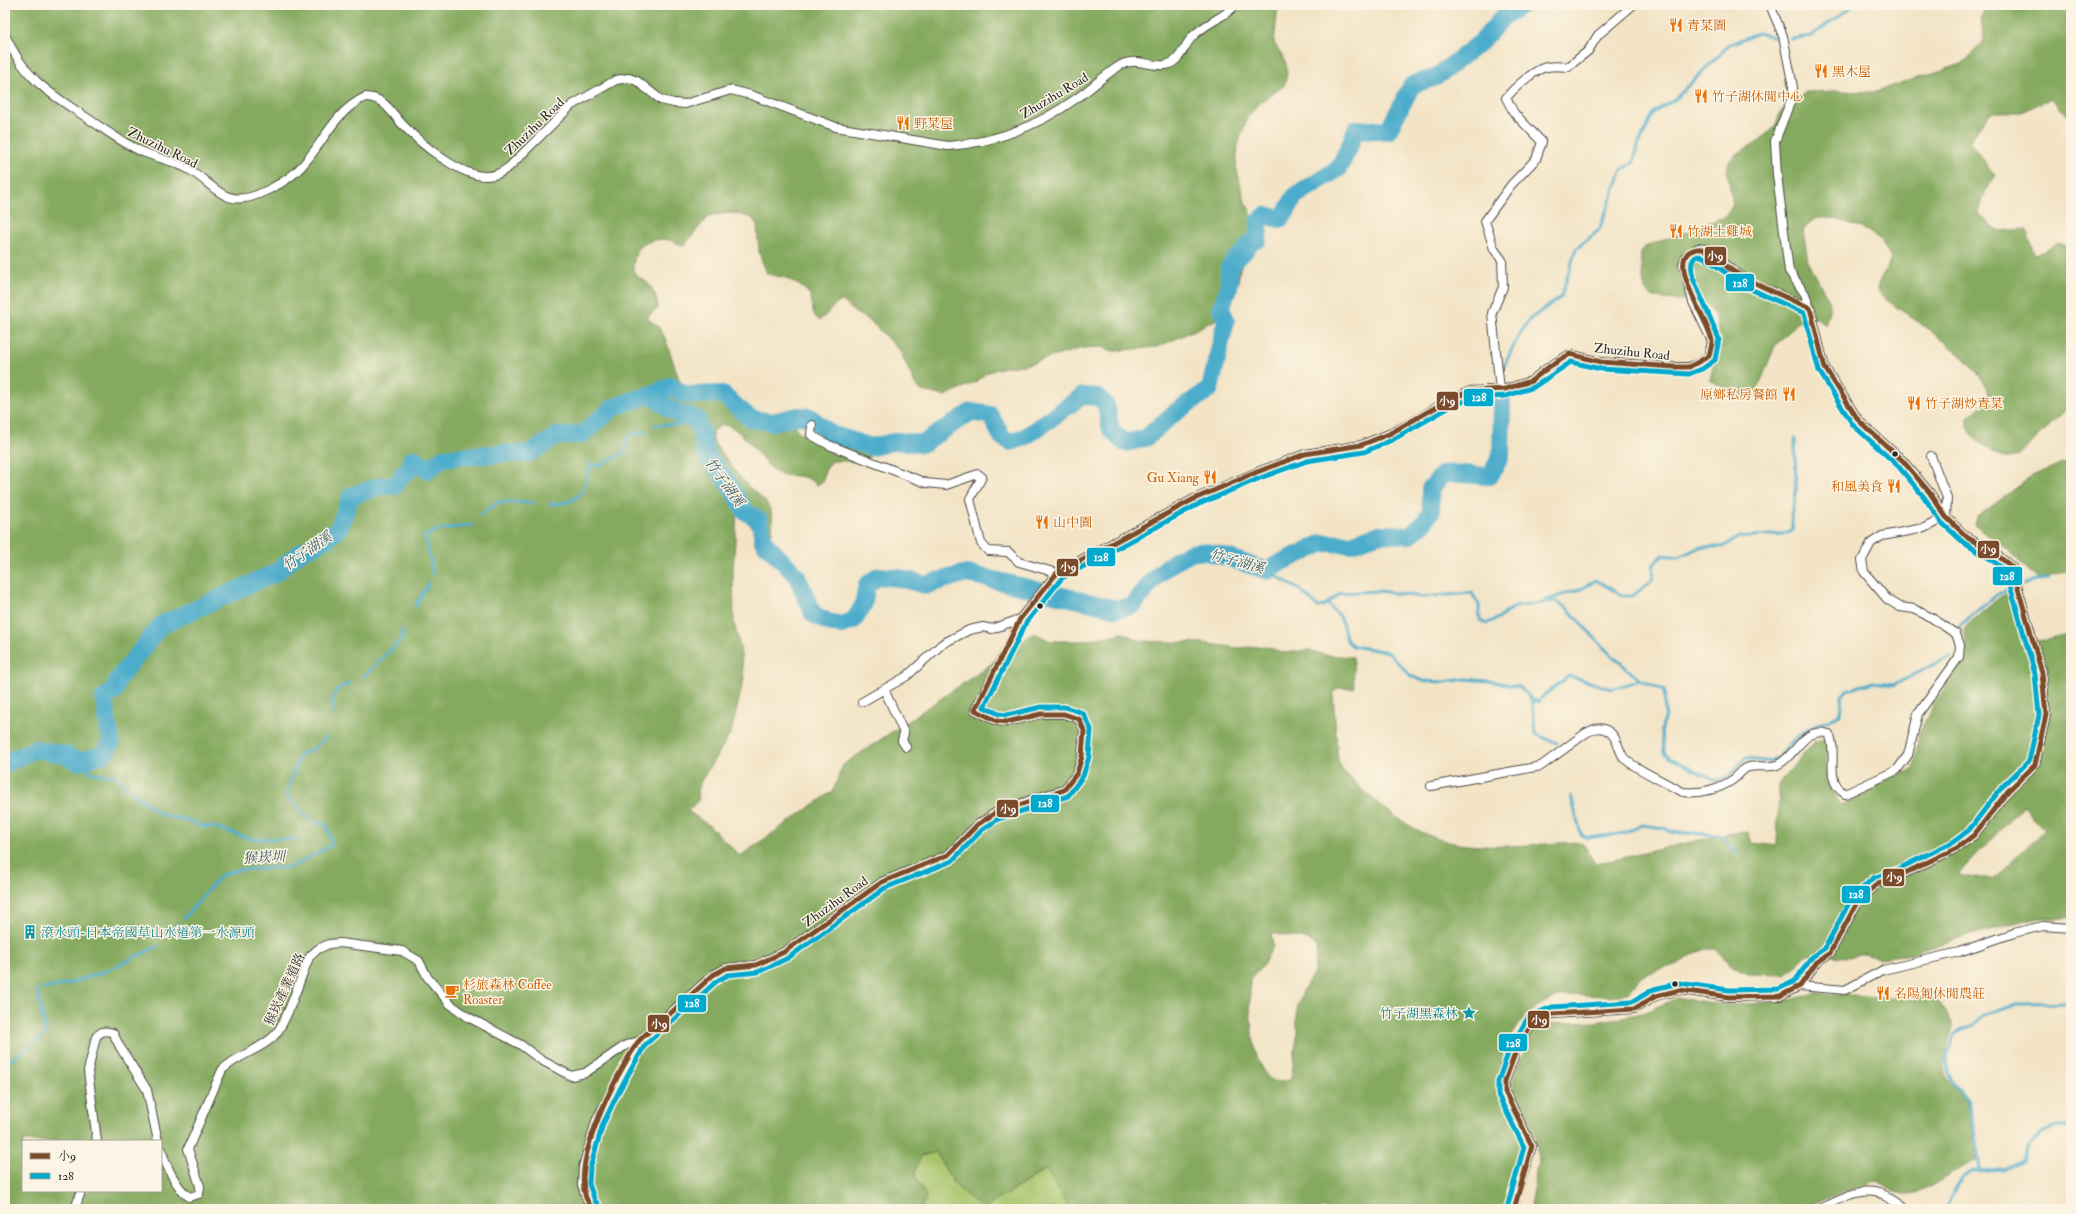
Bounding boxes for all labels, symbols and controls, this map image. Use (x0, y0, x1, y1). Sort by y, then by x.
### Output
restaurant icon: 青菜園 (1668, 17, 1684, 33)
place label: 青菜園 (1687, 18, 1726, 34)
restaurant icon: 黑木屋 (1813, 63, 1829, 79)
place label: 黑木屋 (1832, 64, 1871, 80)
street label: Zhuzihu Road (1018, 69, 1092, 122)
restaurant icon: 竹子湖休閒中心 (1693, 88, 1709, 104)
place label: 竹子湖休閒中心 (1712, 89, 1803, 105)
street label: Zhuzihu Road (502, 94, 568, 159)
restaurant icon: 野菜屋 (895, 115, 911, 131)
place label: 野菜屋 (914, 116, 953, 132)
street label: Zhuzihu Road (125, 124, 201, 172)
restaurant icon: 竹湖土雞城 (1668, 223, 1684, 239)
place label: 竹湖土雞城 (1687, 224, 1752, 240)
line badge: 小9 (1704, 246, 1727, 266)
text: 小9 (1707, 250, 1724, 263)
line badge: 128 (1725, 273, 1755, 292)
text: 128 (1733, 277, 1748, 290)
street label: Zhuzihu Road (1593, 340, 1671, 364)
restaurant icon: 原鄉私房餐館 (1781, 386, 1797, 402)
place label: 原鄉私房餐館 (1700, 387, 1778, 403)
line badge: 128 (1463, 388, 1494, 407)
line badge: 小9 (1436, 391, 1459, 411)
text: 128 (1472, 391, 1487, 404)
text: 小9 (1439, 395, 1456, 408)
restaurant icon: 竹子湖炒青菜 (1906, 395, 1922, 411)
place label: 竹子湖炒青菜 (1925, 396, 2003, 412)
unlabelled marker (1890, 449, 1900, 459)
water label: 竹子湖溪 (702, 454, 749, 512)
restaurant icon: Gu Xiang (1202, 469, 1218, 485)
place label: Gu Xiang (1147, 470, 1200, 486)
restaurant icon: 和風美食 (1886, 478, 1902, 494)
place label: 和風美食 (1831, 479, 1883, 495)
restaurant icon: 山中園 (1034, 514, 1050, 530)
place label: 山中園 (1053, 515, 1092, 531)
water label: 竹子湖溪 (279, 527, 337, 574)
line badge: 小9 (1977, 540, 2000, 559)
text: 小9 (1980, 543, 1997, 556)
water label: 竹子湖溪 (1208, 546, 1268, 577)
line badge: 128 (1086, 547, 1116, 567)
text: 128 (1094, 551, 1109, 564)
line badge: 小9 (1056, 558, 1079, 577)
text: 小9 (1060, 561, 1077, 574)
line badge: 128 (1992, 566, 2023, 586)
text: 128 (2000, 570, 2015, 583)
unlabelled marker (1035, 601, 1045, 611)
line badge: 128 (1030, 794, 1060, 813)
text: 128 (1038, 797, 1053, 810)
line badge: 小9 (996, 799, 1019, 818)
text: 小9 (1000, 803, 1017, 816)
water label: 猴崁圳 (243, 848, 287, 867)
line badge: 小9 (1882, 868, 1905, 887)
text: 小9 (1886, 871, 1903, 884)
street label: Zhuzihu Road (800, 873, 872, 931)
line badge: 128 (1841, 885, 1871, 904)
text: 128 (1849, 888, 1864, 901)
building icon: 滾水頭-日本帝國草山水道第一水源頭 (22, 924, 38, 940)
place label: 滾水頭-日本帝國草山水道第一水源頭 (41, 925, 255, 941)
street label: 猴崁產業道路 (261, 951, 309, 1028)
place label: 杉旅森林 Coffee Roaster (463, 977, 552, 1008)
unlabelled marker (1670, 979, 1680, 989)
cafe icon: 杉旅森林 Coffee Roaster (444, 983, 460, 999)
restaurant icon: 名陽匍休閒農莊 (1875, 985, 1891, 1001)
place label: 名陽匍休閒農莊 (1894, 986, 1985, 1002)
line badge: 128 (677, 994, 707, 1013)
text: 128 (685, 997, 700, 1010)
place icon: 竹子湖黑森林 (1461, 1005, 1477, 1021)
place label: 竹子湖黑森林 (1380, 1006, 1458, 1022)
line badge: 小9 (1527, 1010, 1550, 1029)
line badge: 小9 (647, 1014, 670, 1033)
text: 小9 (1531, 1014, 1548, 1027)
text: 小9 (651, 1018, 668, 1031)
line badge: 128 (1498, 1033, 1528, 1052)
text: 128 (1506, 1037, 1521, 1050)
legend (22, 1140, 162, 1192)
text: 小9 (58, 1149, 76, 1164)
text: 128 (58, 1169, 74, 1184)

